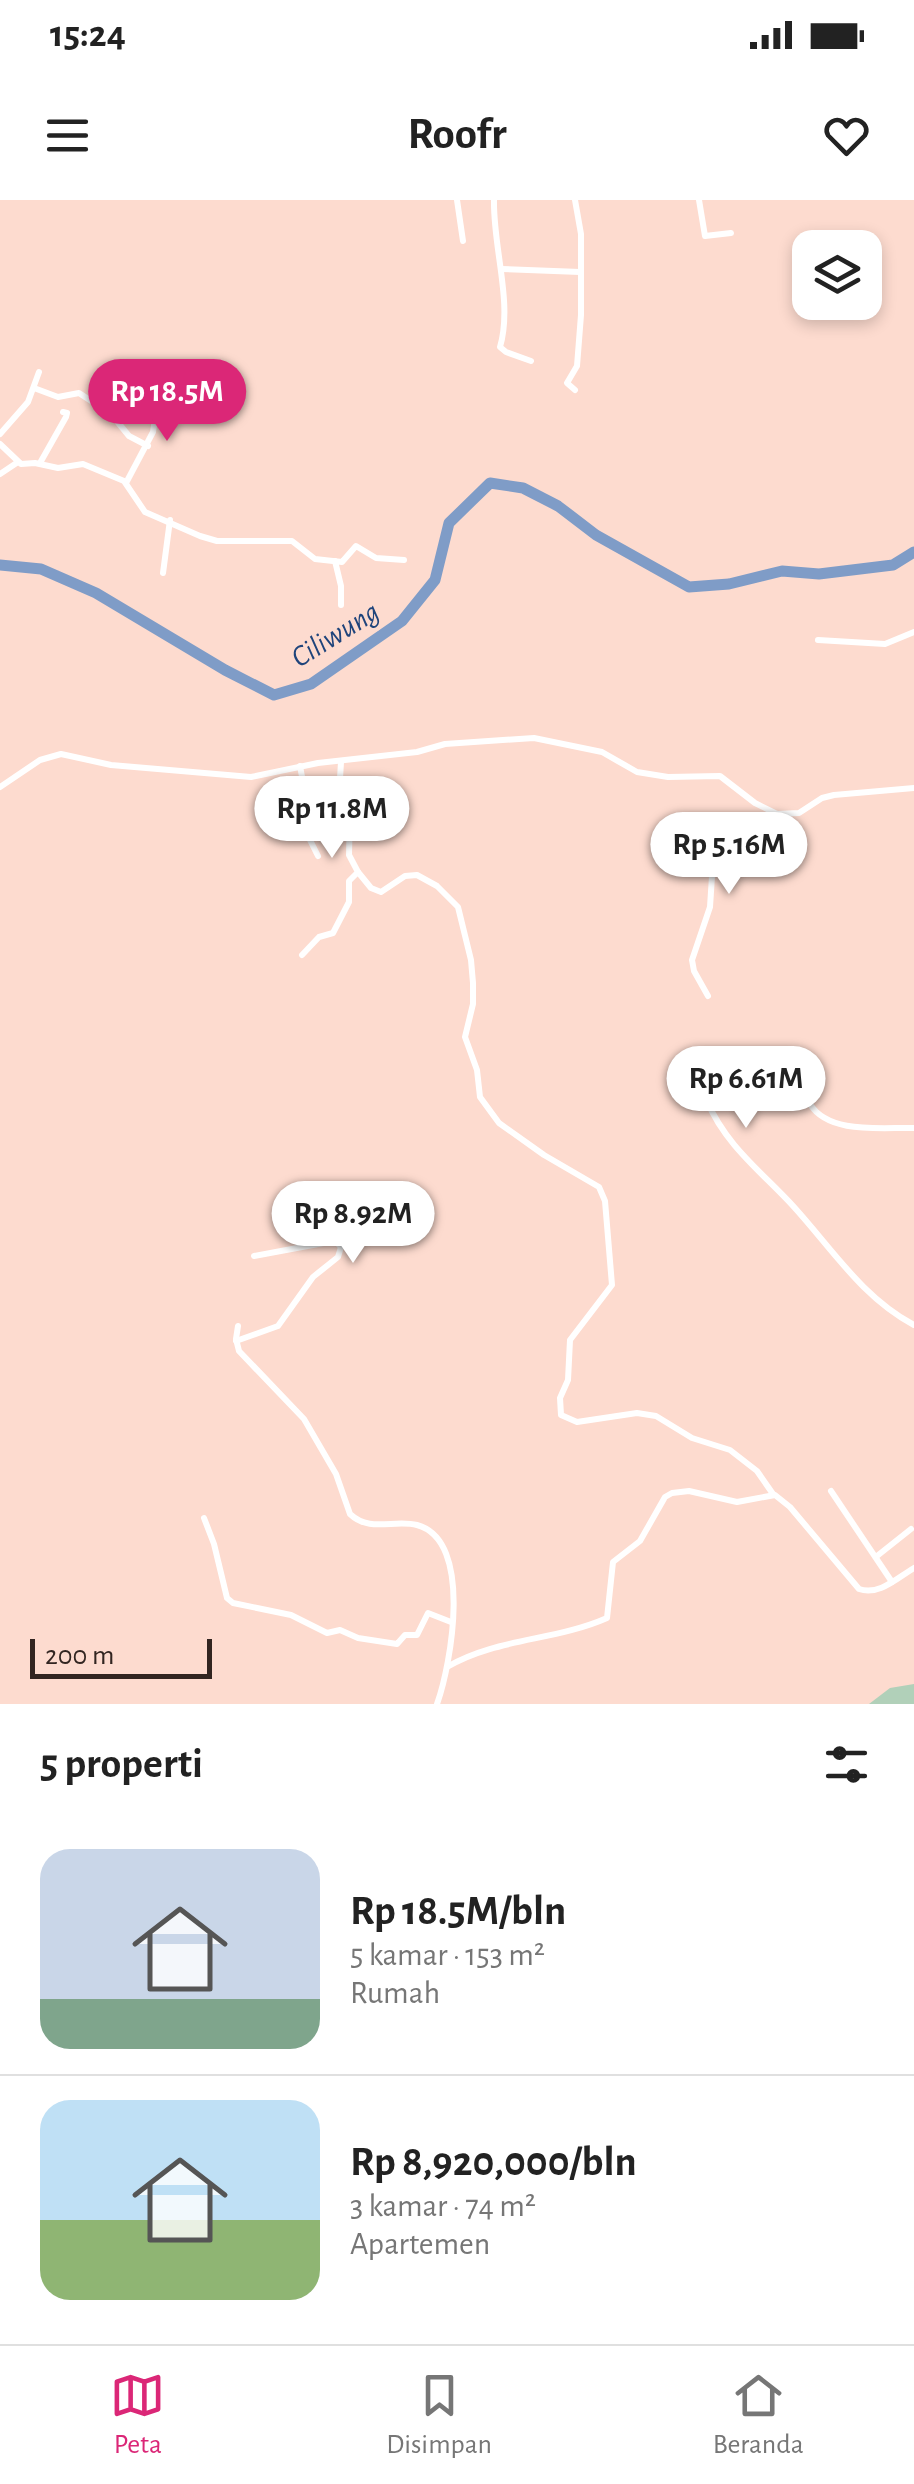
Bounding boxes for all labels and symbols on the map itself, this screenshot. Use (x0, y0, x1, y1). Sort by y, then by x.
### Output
pin: Rp 18.5M (64, 359, 270, 444)
water label: Ciliwung (286, 596, 385, 673)
pin: Rp 11.8M (229, 776, 435, 861)
pin: Rp 5.16M (626, 812, 832, 897)
pin: Rp 6.61M (643, 1046, 849, 1131)
pin: Rp 8.92M (250, 1181, 456, 1266)
scale bar (30, 1634, 212, 1678)

